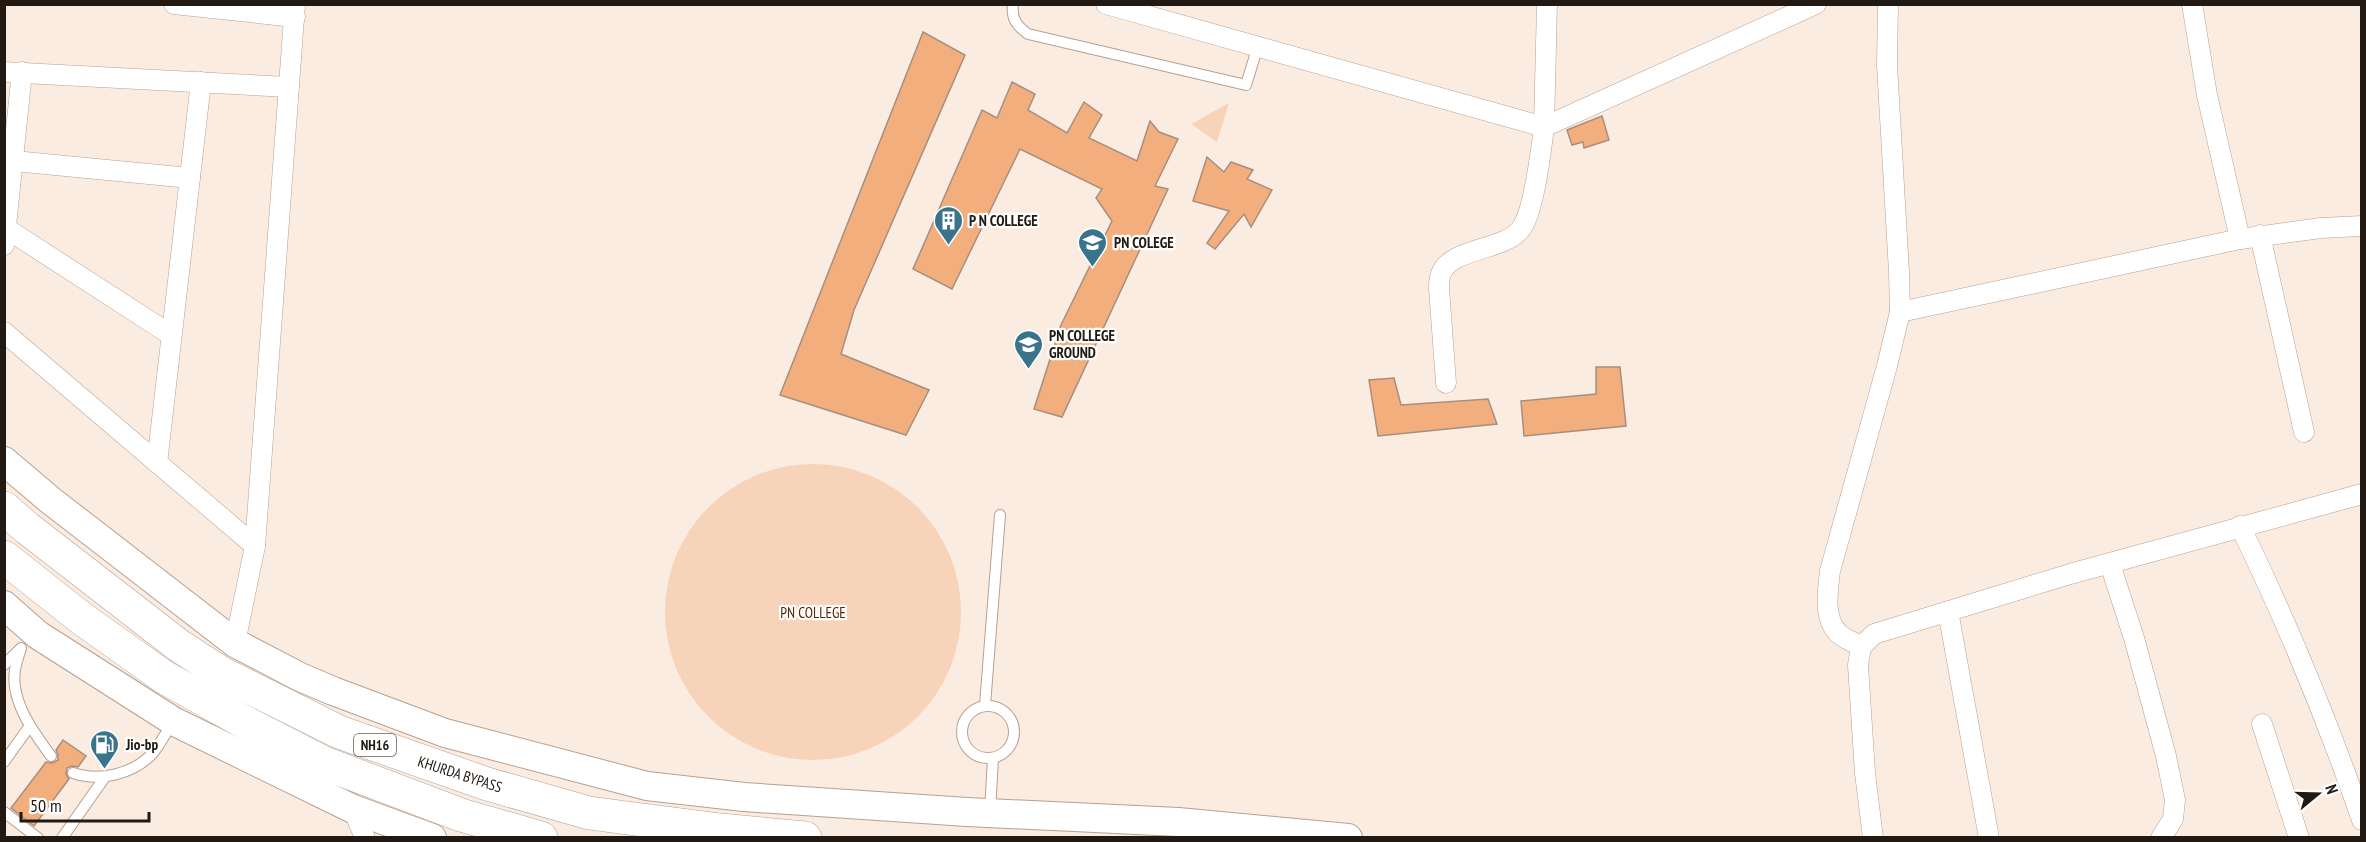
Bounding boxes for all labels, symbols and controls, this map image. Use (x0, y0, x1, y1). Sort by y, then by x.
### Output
building icon: P N COLLEGE (932, 204, 964, 246)
place label: P N COLLEGE (969, 211, 1038, 230)
school or university icon: PN COLEGE (1077, 226, 1109, 268)
place label: PN COLEGE (1114, 233, 1174, 252)
place label: PN COLLEGE GROUND (1049, 326, 1115, 362)
school or university icon: PN COLLEGE GROUND (1012, 328, 1044, 370)
park label: PN COLLEGE (780, 603, 846, 622)
fuel station icon: Jio-bp (89, 728, 121, 770)
road number: NH16 (354, 734, 396, 756)
place label: Jio-bp (125, 735, 159, 754)
street label: KHURDA BYPASS (415, 751, 505, 797)
north arrow (2288, 764, 2348, 824)
text: N (2321, 782, 2343, 796)
scale bar (21, 785, 148, 823)
text: 50 m (30, 794, 62, 817)

